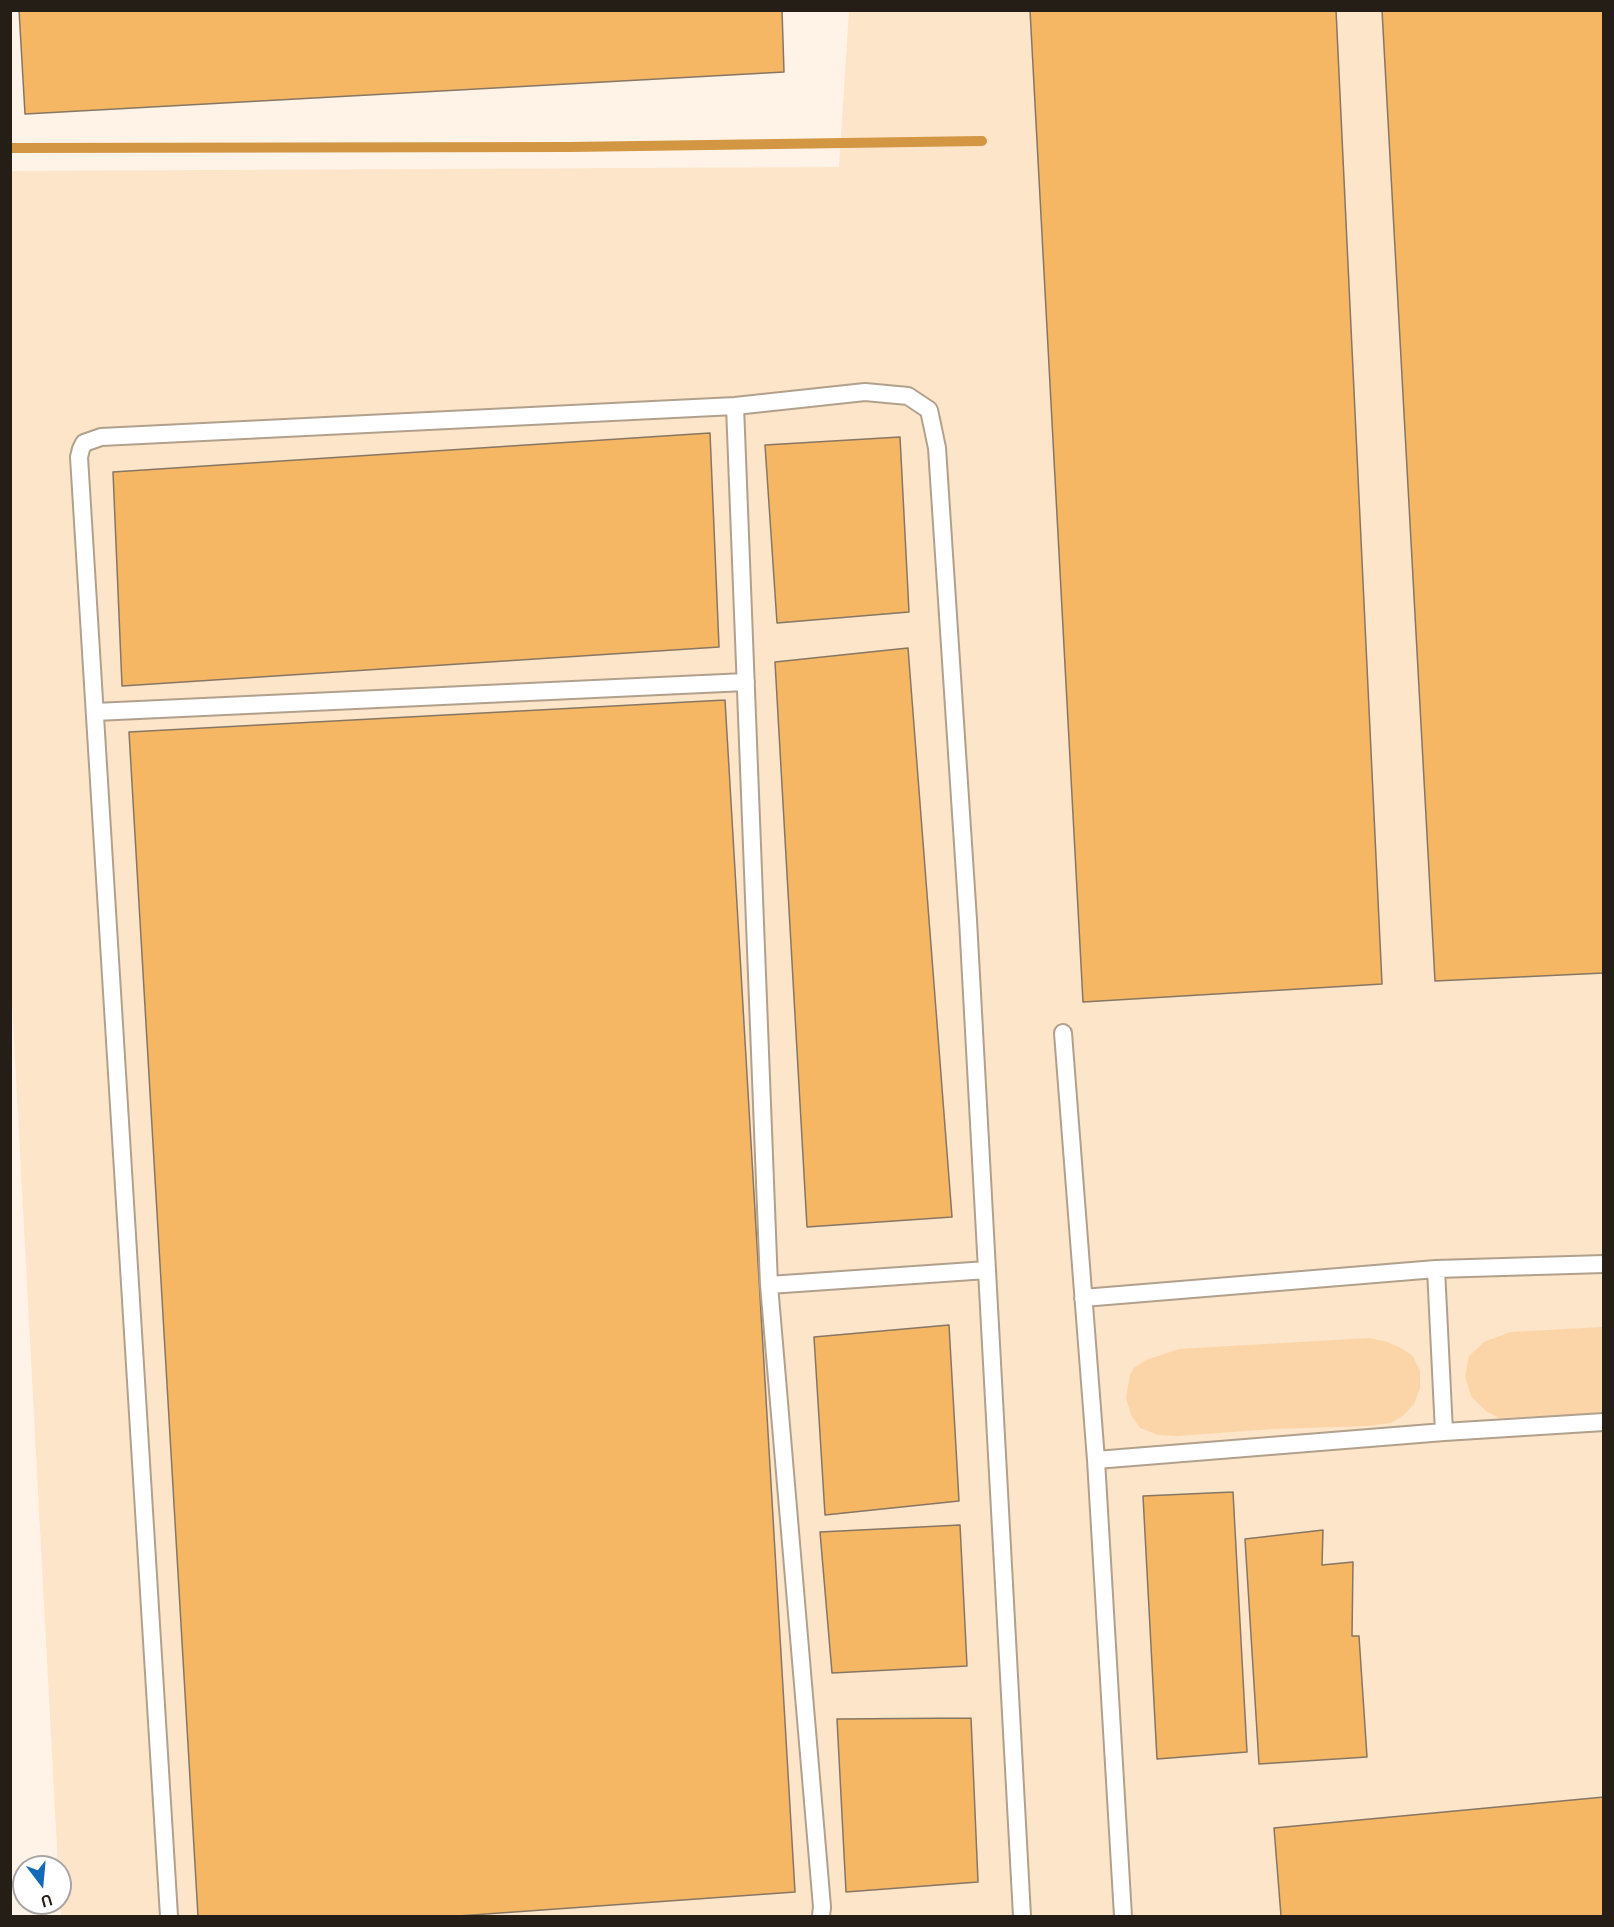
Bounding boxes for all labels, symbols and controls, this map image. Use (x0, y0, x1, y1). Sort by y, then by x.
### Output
north arrow (12, 1855, 72, 1915)
text: U (38, 1889, 55, 1912)

